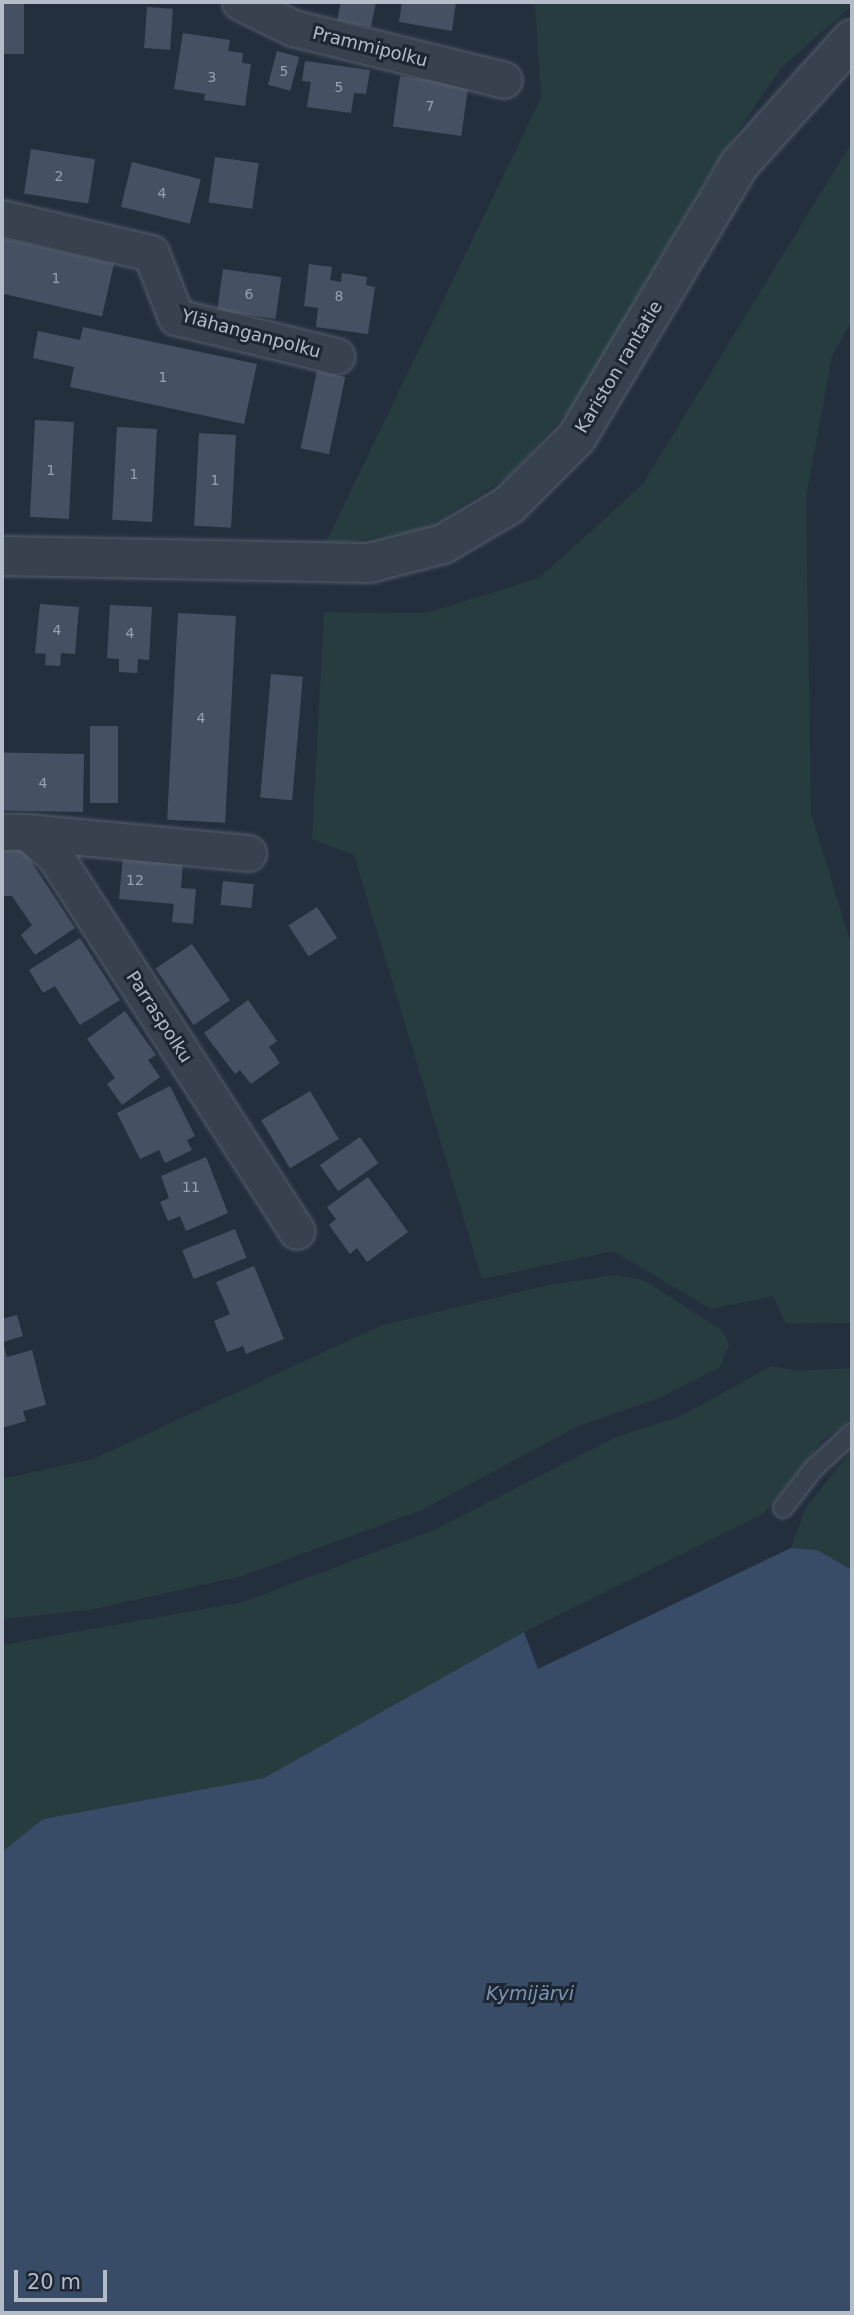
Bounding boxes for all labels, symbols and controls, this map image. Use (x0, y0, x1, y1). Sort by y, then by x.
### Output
street label: Prammipolku (310, 22, 430, 72)
house number: 5 (280, 63, 288, 79)
house number: 3 (208, 69, 216, 85)
house number: 5 (335, 79, 343, 95)
house number: 7 (426, 98, 434, 114)
house number: 2 (55, 168, 63, 184)
house number: 4 (158, 185, 166, 201)
house number: 1 (52, 270, 60, 286)
house number: 6 (245, 286, 253, 302)
house number: 8 (335, 288, 343, 304)
street label: Kariston rantatie (571, 297, 667, 437)
street label: Ylähanganpolku (179, 305, 323, 363)
house number: 1 (159, 369, 167, 385)
house number: 1 (47, 462, 55, 478)
house number: 1 (130, 466, 138, 482)
house number: 1 (211, 472, 219, 488)
house number: 4 (53, 622, 61, 638)
house number: 4 (126, 625, 134, 641)
house number: 4 (197, 710, 205, 726)
house number: 4 (39, 775, 47, 791)
house number: 12 (126, 872, 144, 888)
street label: Parraspolku (121, 967, 197, 1067)
house number: 11 (182, 1179, 200, 1195)
water label: Kymijärvi (486, 1983, 574, 2005)
scale bar (18, 2256, 110, 2300)
text: 20 m (27, 2270, 81, 2294)

